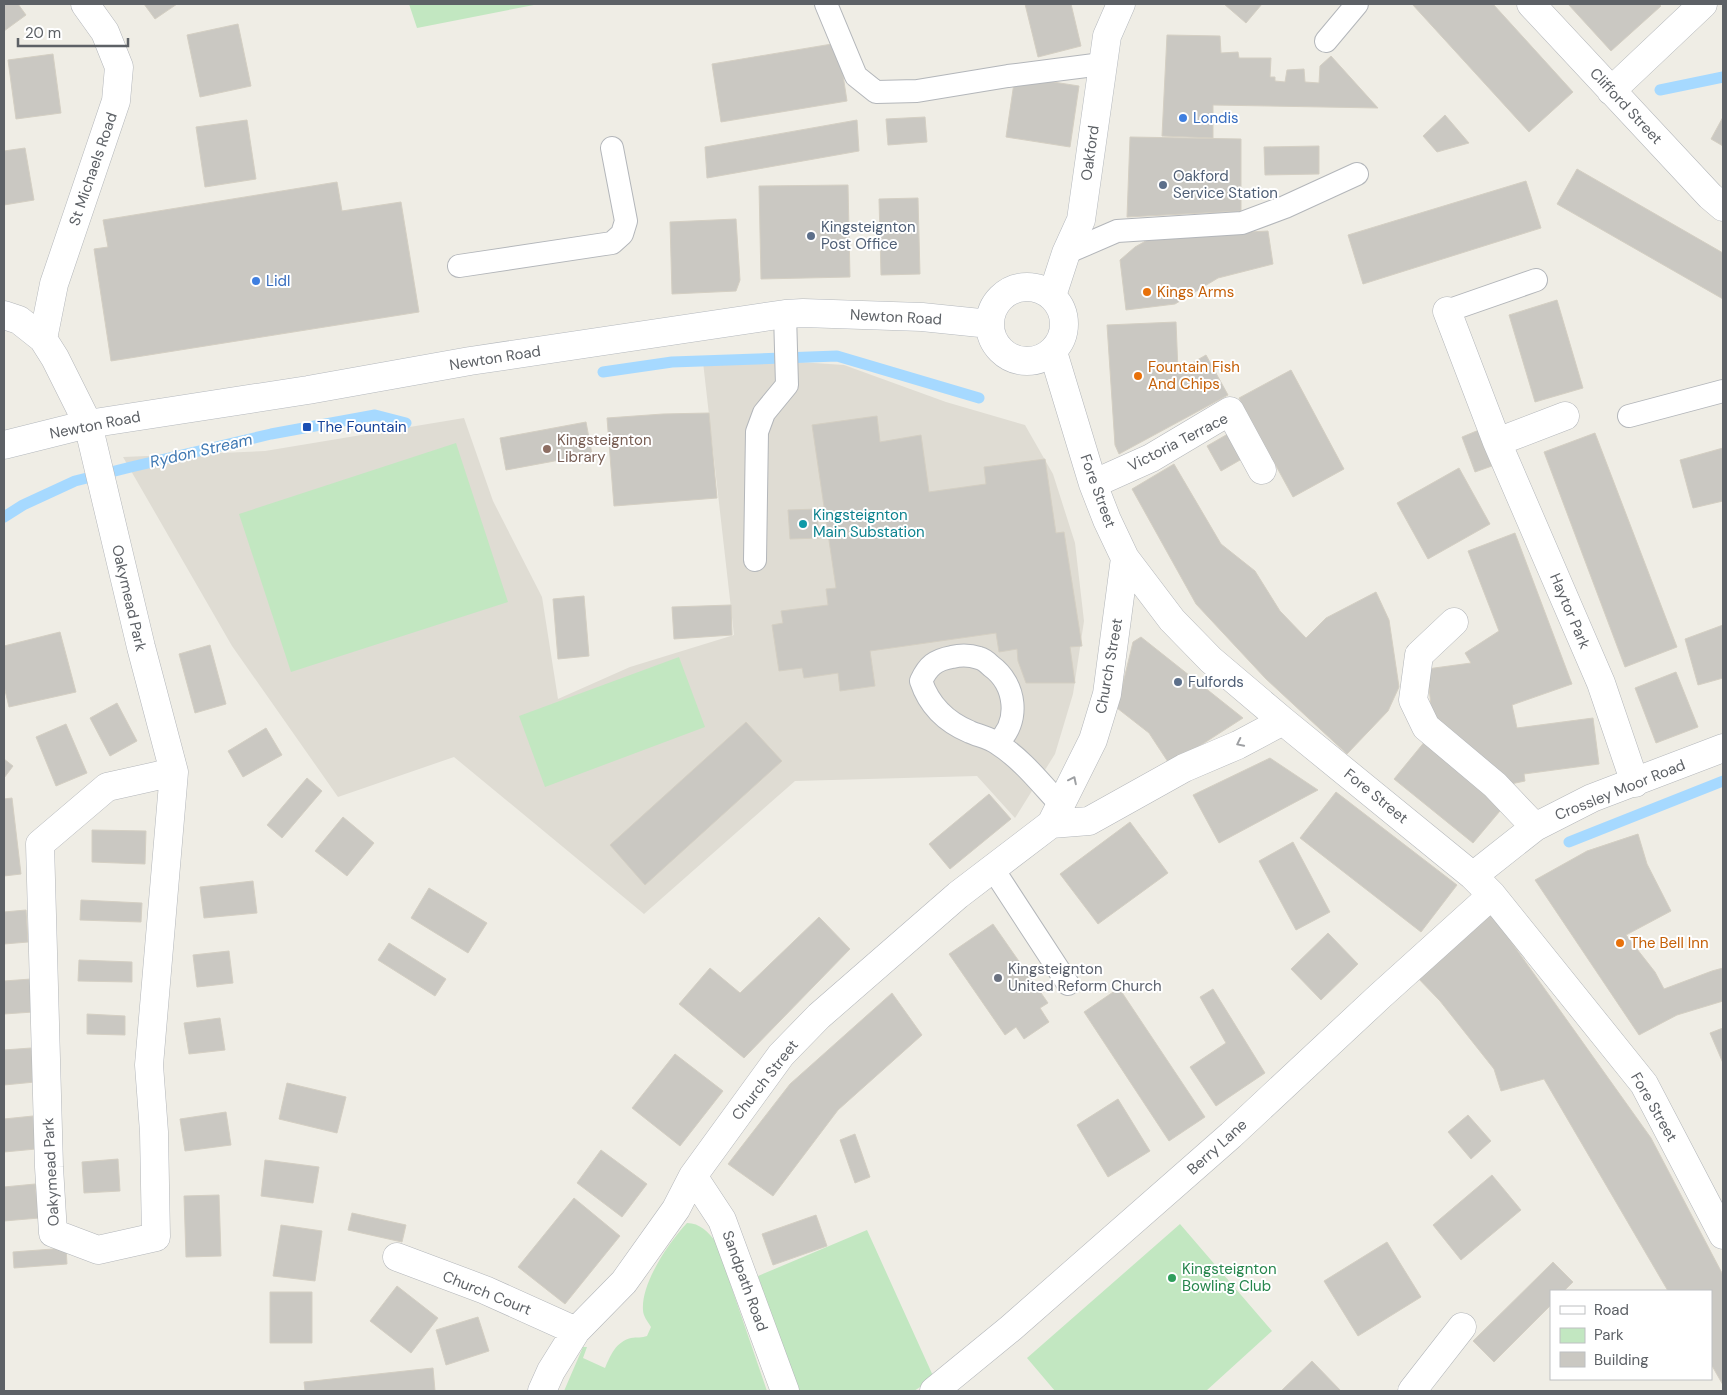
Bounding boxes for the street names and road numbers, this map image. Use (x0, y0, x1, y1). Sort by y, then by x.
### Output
street label: Clifford Street (1585, 63, 1667, 149)
street label: St Michaels Road (64, 110, 122, 228)
street label: Oakford (1076, 124, 1104, 182)
street label: Newton Road (849, 305, 943, 329)
street label: Newton Road (448, 341, 542, 375)
street label: Newton Road (48, 406, 142, 444)
street label: Victoria Terrace (1125, 408, 1231, 476)
street label: Fore Street (1075, 451, 1121, 531)
street label: Oakymead Park (107, 543, 151, 654)
street label: Haytor Park (1545, 570, 1595, 652)
street label: Church Street (1091, 616, 1127, 715)
street label: Crossley Moor Road (1552, 755, 1688, 825)
street label: Fore Street (1340, 764, 1412, 828)
street label: Church Street (727, 1036, 803, 1124)
street label: Fore Street (1626, 1069, 1682, 1145)
street label: Berry Lane (1183, 1115, 1251, 1179)
street label: Oakymead Park (38, 1117, 64, 1227)
street label: Sandpath Road (718, 1228, 772, 1334)
street label: Church Court (440, 1266, 534, 1320)

